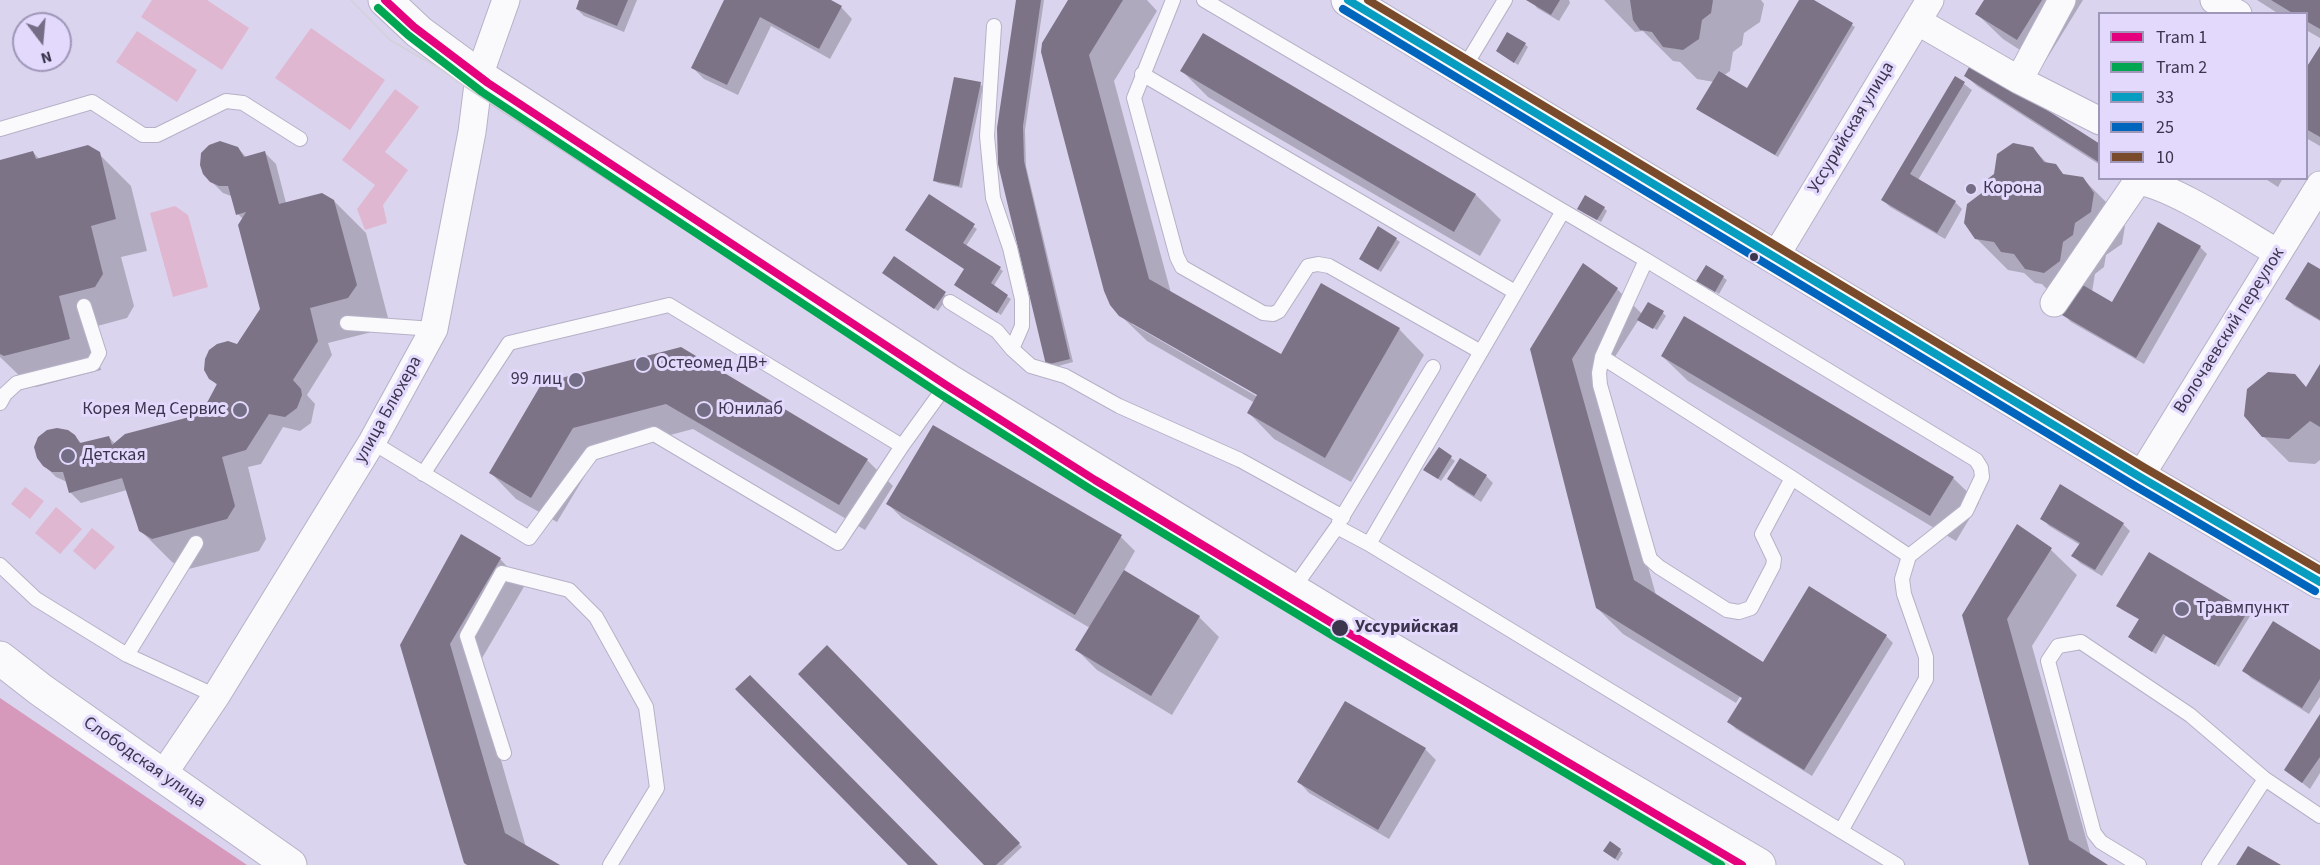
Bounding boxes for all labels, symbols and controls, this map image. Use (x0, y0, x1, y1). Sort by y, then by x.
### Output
north arrow (12, 12, 72, 72)
legend (2098, 12, 2308, 180)
text: Tram 1 (2156, 25, 2207, 50)
text: N (38, 45, 55, 69)
text: Tram 2 (2156, 55, 2207, 80)
street label: Уссурийская улица (1804, 58, 1900, 198)
text: 33 (2156, 85, 2174, 110)
text: 25 (2156, 115, 2174, 140)
text: 10 (2156, 145, 2174, 170)
place label: Корона (1983, 178, 2042, 200)
marker: Корона (1964, 182, 1978, 196)
street label: Волочаевский переулок (2170, 244, 2290, 418)
unlabelled marker (1748, 251, 1760, 263)
street label: улица Блюхера (351, 353, 427, 467)
place label: Остеомед ДВ+ (656, 353, 767, 375)
marker: Остеомед ДВ+ (634, 355, 652, 373)
place label: 99 лиц (511, 369, 562, 391)
marker: 99 лиц (567, 371, 585, 389)
place label: Корея Мед Сервис (82, 399, 226, 421)
place label: Юнилаб (718, 399, 783, 421)
marker: Корея Мед Сервис (231, 401, 249, 419)
marker: Юнилаб (695, 401, 713, 419)
place label: Детская (82, 445, 146, 467)
marker: Детская (59, 447, 77, 465)
place label: Травмпункт (2196, 598, 2290, 620)
marker: Травмпункт (2173, 600, 2191, 618)
place label: Уссурийская (1355, 617, 1459, 639)
marker: Уссурийская (1330, 618, 1350, 638)
street label: Слободская улица (78, 713, 210, 813)

